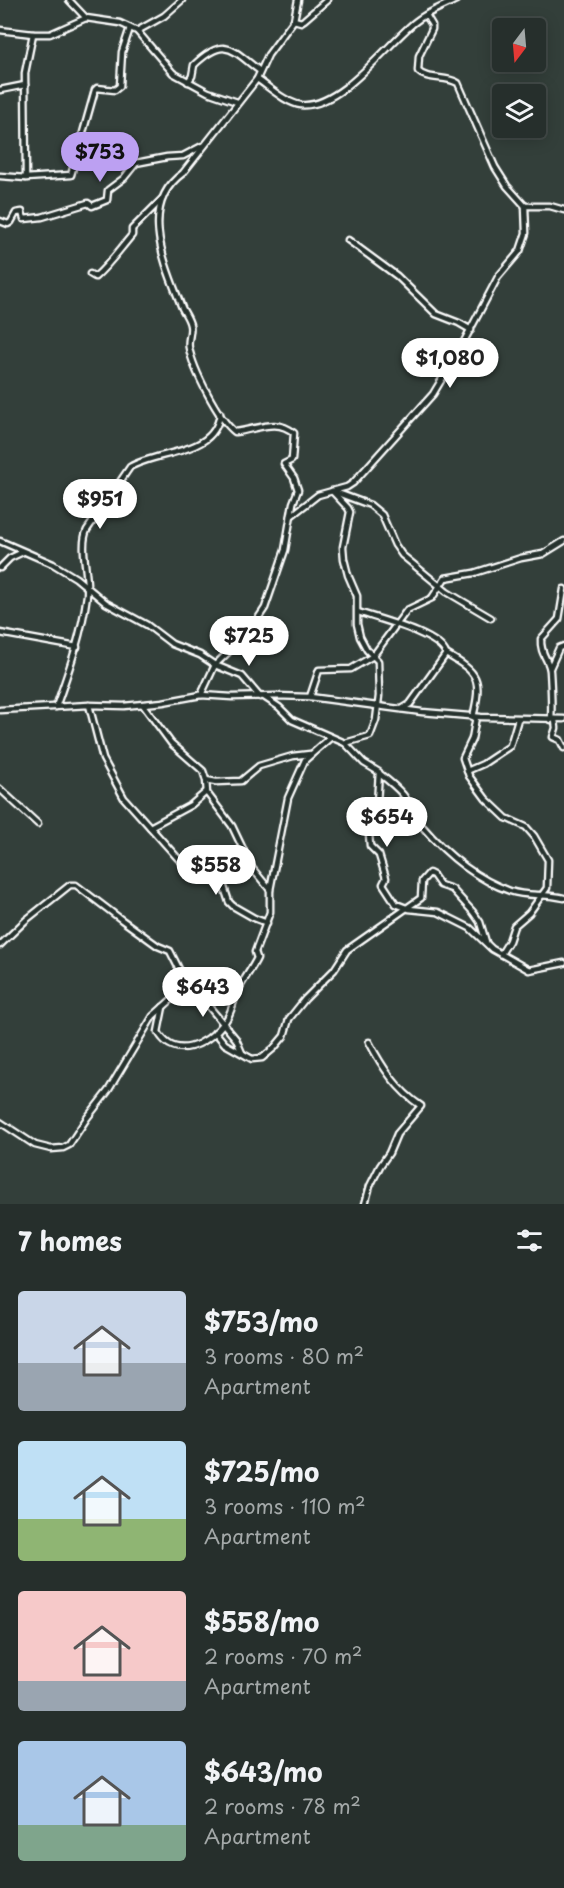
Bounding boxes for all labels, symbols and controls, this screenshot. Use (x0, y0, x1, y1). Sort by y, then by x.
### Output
north arrow (492, 18, 546, 72)
map controls (492, 18, 546, 138)
button: layers (492, 84, 546, 138)
pin: $753 (64, 132, 136, 183)
text: $753 (75, 136, 125, 166)
pin: $1,080 (401, 338, 499, 389)
text: $1,080 (416, 342, 484, 372)
pin: $951 (64, 479, 136, 530)
text: $951 (77, 483, 123, 513)
pin: $725 (213, 616, 285, 667)
text: $725 (224, 620, 274, 650)
pin: $654 (351, 797, 423, 848)
text: $654 (360, 801, 414, 831)
pin: $558 (180, 845, 252, 896)
text: $558 (191, 849, 241, 879)
pin: $643 (167, 967, 239, 1018)
text: $643 (176, 971, 230, 1001)
text: 7 homes (18, 1221, 122, 1260)
icon: filters (513, 1224, 546, 1257)
text: $753/mo (204, 1302, 318, 1341)
icon: home (66, 1315, 138, 1387)
text: 3 rooms · 80 m² (204, 1341, 364, 1371)
text: Apartment (204, 1371, 311, 1401)
text: $725/mo (204, 1452, 319, 1491)
icon: home (66, 1465, 138, 1537)
text: 3 rooms · 110 m² (204, 1491, 366, 1521)
text: Apartment (204, 1521, 311, 1551)
text: $558/mo (204, 1602, 319, 1641)
icon: home (66, 1615, 138, 1687)
text: 2 rooms · 70 m² (204, 1641, 362, 1671)
text: Apartment (204, 1671, 311, 1701)
text: $643/mo (204, 1752, 323, 1791)
icon: home (66, 1765, 138, 1837)
text: 2 rooms · 78 m² (204, 1791, 361, 1821)
text: Apartment (204, 1821, 311, 1851)

